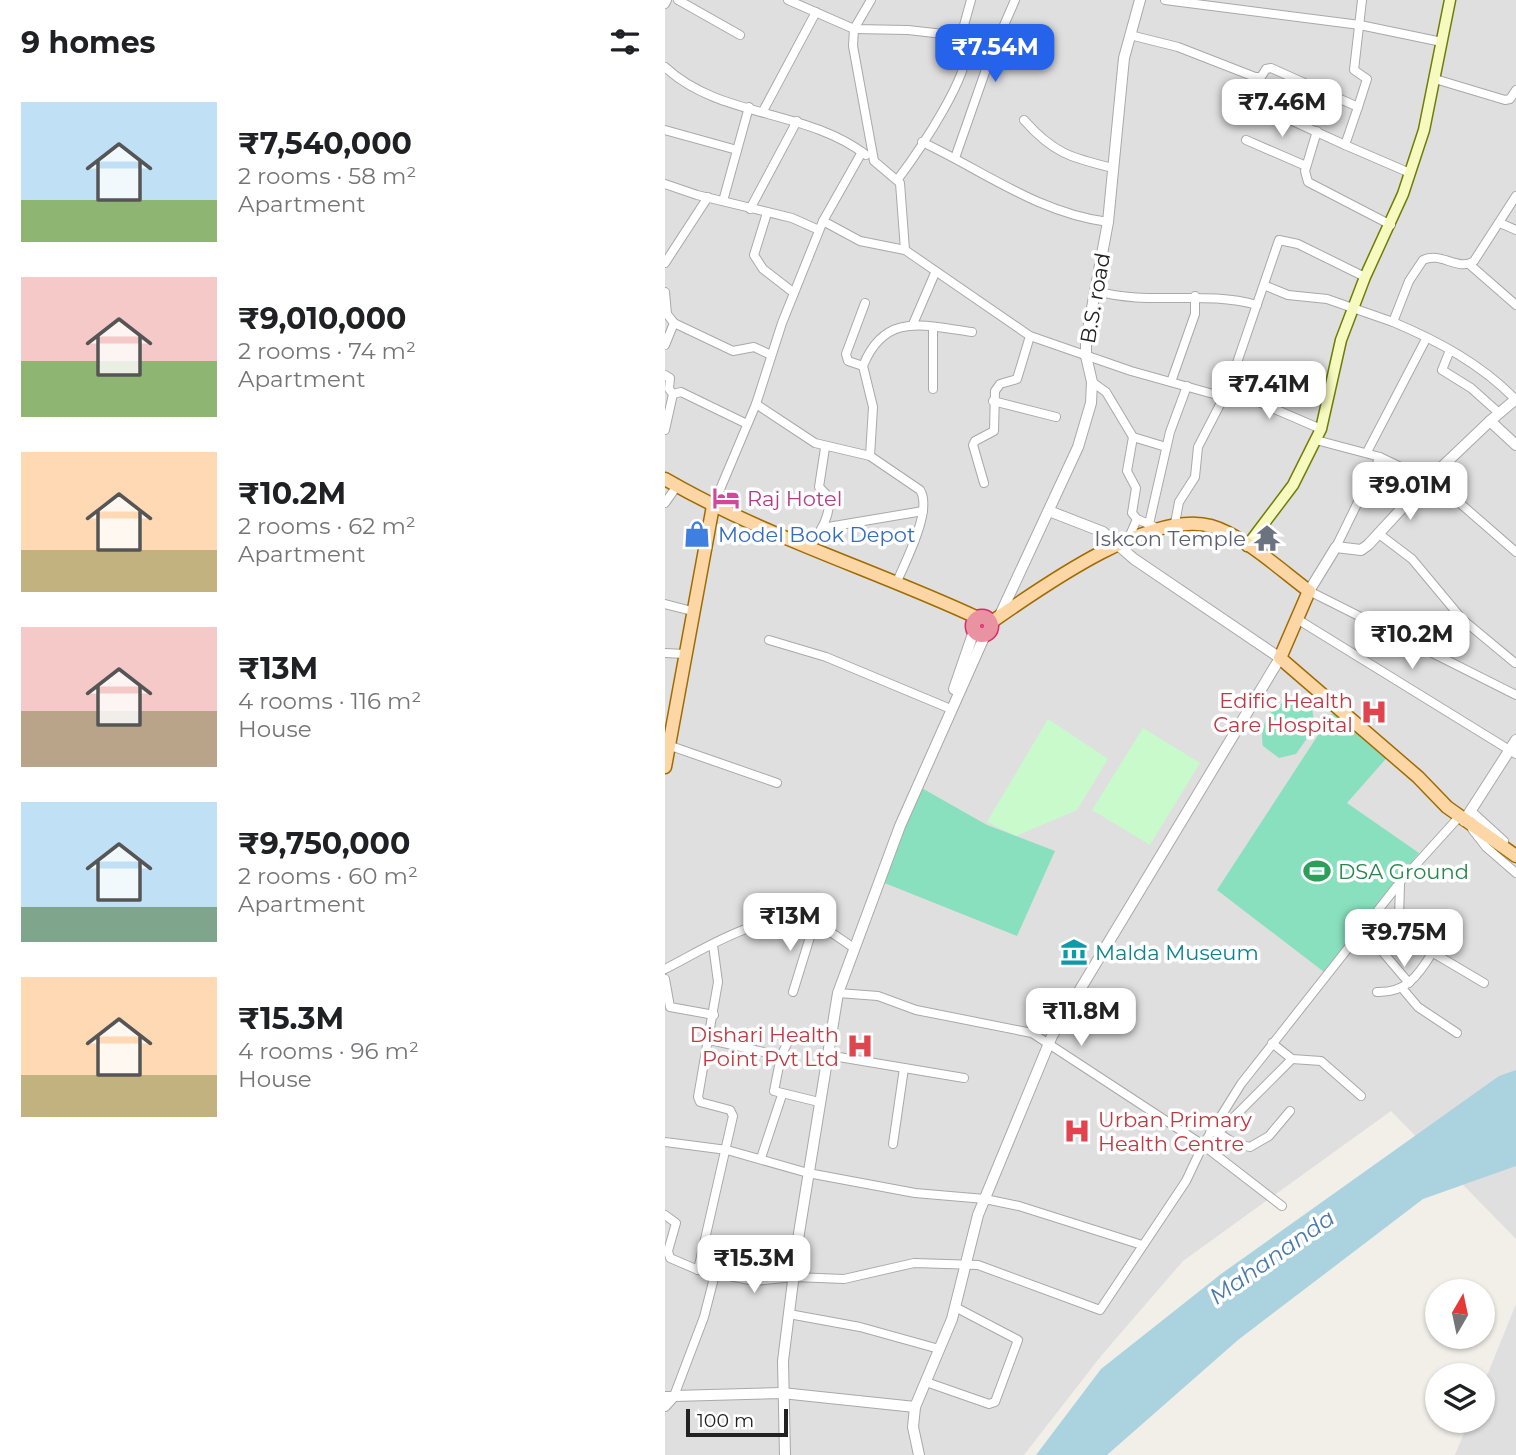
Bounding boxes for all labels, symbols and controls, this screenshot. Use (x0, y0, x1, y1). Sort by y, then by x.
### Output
icon: filters (606, 23, 644, 61)
text: 9 homes (21, 24, 156, 61)
pin: ₹7.54M (938, 24, 1052, 84)
text: ₹7.54M (951, 33, 1039, 61)
pin: ₹7.46M (1225, 80, 1339, 139)
text: ₹7.46M (1238, 88, 1326, 116)
text: ₹7,540,000 (238, 125, 412, 162)
icon: home (77, 130, 161, 214)
text: 2 rooms · 58 m² (238, 162, 416, 190)
text: Apartment (238, 190, 366, 218)
street label: B.S. road (1075, 251, 1115, 345)
text: ₹9,010,000 (238, 300, 406, 337)
icon: home (77, 305, 161, 389)
text: 2 rooms · 74 m² (238, 337, 416, 365)
pin: ₹7.41M (1212, 362, 1326, 421)
text: Apartment (238, 365, 366, 393)
text: ₹7.41M (1228, 370, 1310, 398)
pin: ₹9.01M (1353, 462, 1467, 522)
text: ₹9.01M (1368, 471, 1452, 499)
text: ₹10.2M (238, 475, 346, 512)
icon: home (77, 480, 161, 564)
hotel icon: Raj Hotel (711, 483, 741, 513)
place label: Raj Hotel (747, 486, 842, 511)
text: 2 rooms · 62 m² (238, 512, 416, 540)
shop icon: Model Book Depot (682, 519, 712, 549)
place label: Model Book Depot (718, 522, 915, 547)
temple icon: Iskcon Temple (1252, 523, 1282, 553)
place label: Iskcon Temple (1094, 526, 1246, 551)
text: Apartment (238, 540, 366, 568)
pin: ₹10.2M (1355, 612, 1469, 671)
text: ₹10.2M (1371, 620, 1453, 648)
text: ₹13M (238, 650, 318, 687)
icon: home (77, 655, 161, 739)
text: 4 rooms · 116 m² (238, 687, 421, 715)
place label: Edific Health Care Hospital (1213, 688, 1353, 737)
hospital icon: Edific Health Care Hospital (1359, 697, 1389, 727)
text: House (238, 715, 312, 743)
text: ₹9,750,000 (238, 825, 410, 862)
icon: home (77, 830, 161, 914)
sports icon: DSA Ground (1302, 856, 1332, 886)
place label: DSA Ground (1338, 859, 1469, 884)
text: 2 rooms · 60 m² (238, 862, 418, 890)
text: Apartment (238, 890, 366, 918)
pin: ₹13M (749, 894, 831, 953)
text: ₹13M (759, 902, 821, 930)
pin: ₹9.75M (1347, 909, 1461, 969)
text: ₹9.75M (1361, 918, 1447, 946)
museum icon: Malda Museum (1059, 937, 1089, 967)
place label: Malda Museum (1095, 940, 1259, 965)
pin: ₹11.8M (1024, 988, 1138, 1048)
text: ₹11.8M (1042, 997, 1120, 1025)
text: ₹15.3M (238, 1000, 344, 1037)
icon: home (77, 1005, 161, 1089)
place label: Dishari Health Point Pvt Ltd (690, 1022, 839, 1071)
hospital icon: Dishari Health Point Pvt Ltd (845, 1031, 875, 1061)
text: 4 rooms · 96 m² (238, 1037, 419, 1065)
text: House (238, 1065, 312, 1093)
place label: Urban Primary Health Centre (1098, 1107, 1253, 1156)
hospital icon: Urban Primary Health Centre (1062, 1116, 1092, 1146)
water label: Mahananda (1204, 1203, 1340, 1311)
pin: ₹15.3M (697, 1236, 811, 1295)
text: ₹15.3M (713, 1244, 795, 1272)
north arrow (1425, 1279, 1495, 1349)
map controls (1425, 1279, 1495, 1433)
button: layers (1425, 1363, 1495, 1433)
scale bar (686, 1406, 787, 1438)
text: 100 m (697, 1409, 754, 1432)

